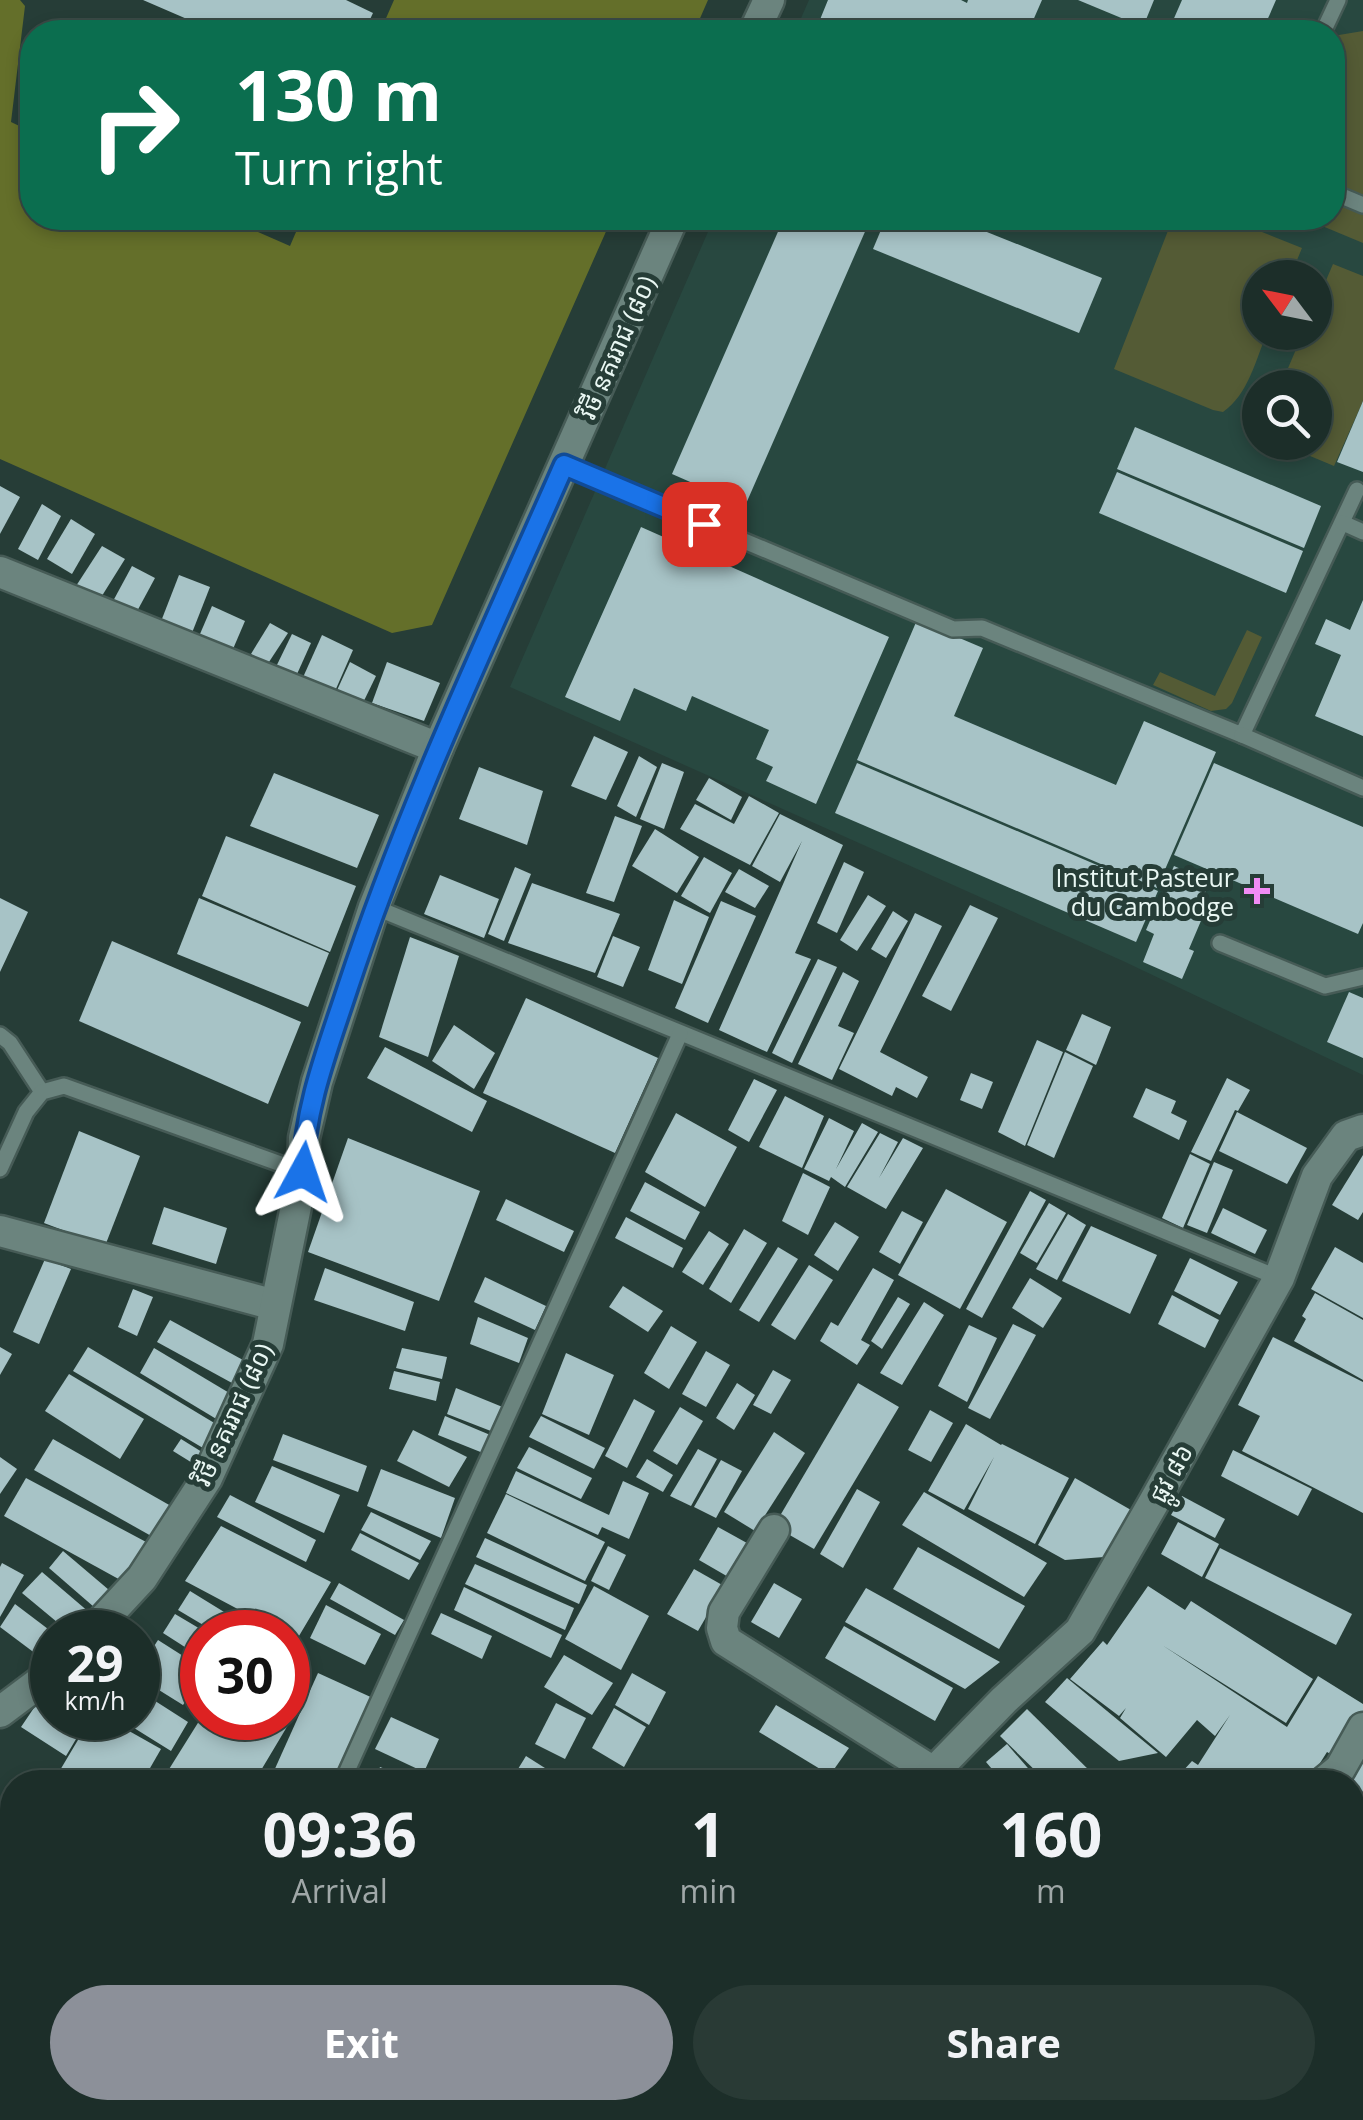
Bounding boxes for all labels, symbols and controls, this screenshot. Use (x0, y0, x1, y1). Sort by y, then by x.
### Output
text: 130 m (235, 46, 442, 142)
icon: right (70, 60, 200, 190)
text: Turn right (235, 137, 443, 198)
north arrow (1242, 260, 1332, 350)
map controls (1242, 260, 1332, 460)
street label: វិថី នគររាជ (៨០) (569, 270, 663, 424)
button: search (1242, 370, 1332, 460)
pin (662, 482, 747, 567)
icon: arrive (677, 497, 732, 552)
place label: Institut Pasteur du Cambodge (1056, 860, 1234, 923)
marker: Institut Pasteur du Cambodge (1244, 878, 1270, 904)
position arrow (251, 1120, 355, 1224)
street label: វិថី នគររាជ (៨០) (184, 1337, 280, 1491)
street label: ផ្លូវ ៨៦ (1140, 1438, 1206, 1512)
speed limit sign: 30 (180, 1610, 310, 1740)
text: 29 (66, 1629, 124, 1697)
text: km/h (65, 1683, 125, 1717)
text: 09:36 (263, 1793, 417, 1875)
text: 1 (691, 1793, 725, 1875)
text: 160 (999, 1793, 1102, 1875)
text: Arrival (292, 1869, 388, 1912)
text: min (680, 1869, 737, 1912)
text: m (1036, 1869, 1066, 1912)
button: Exit (50, 1985, 673, 2100)
button: Share (693, 1985, 1315, 2100)

